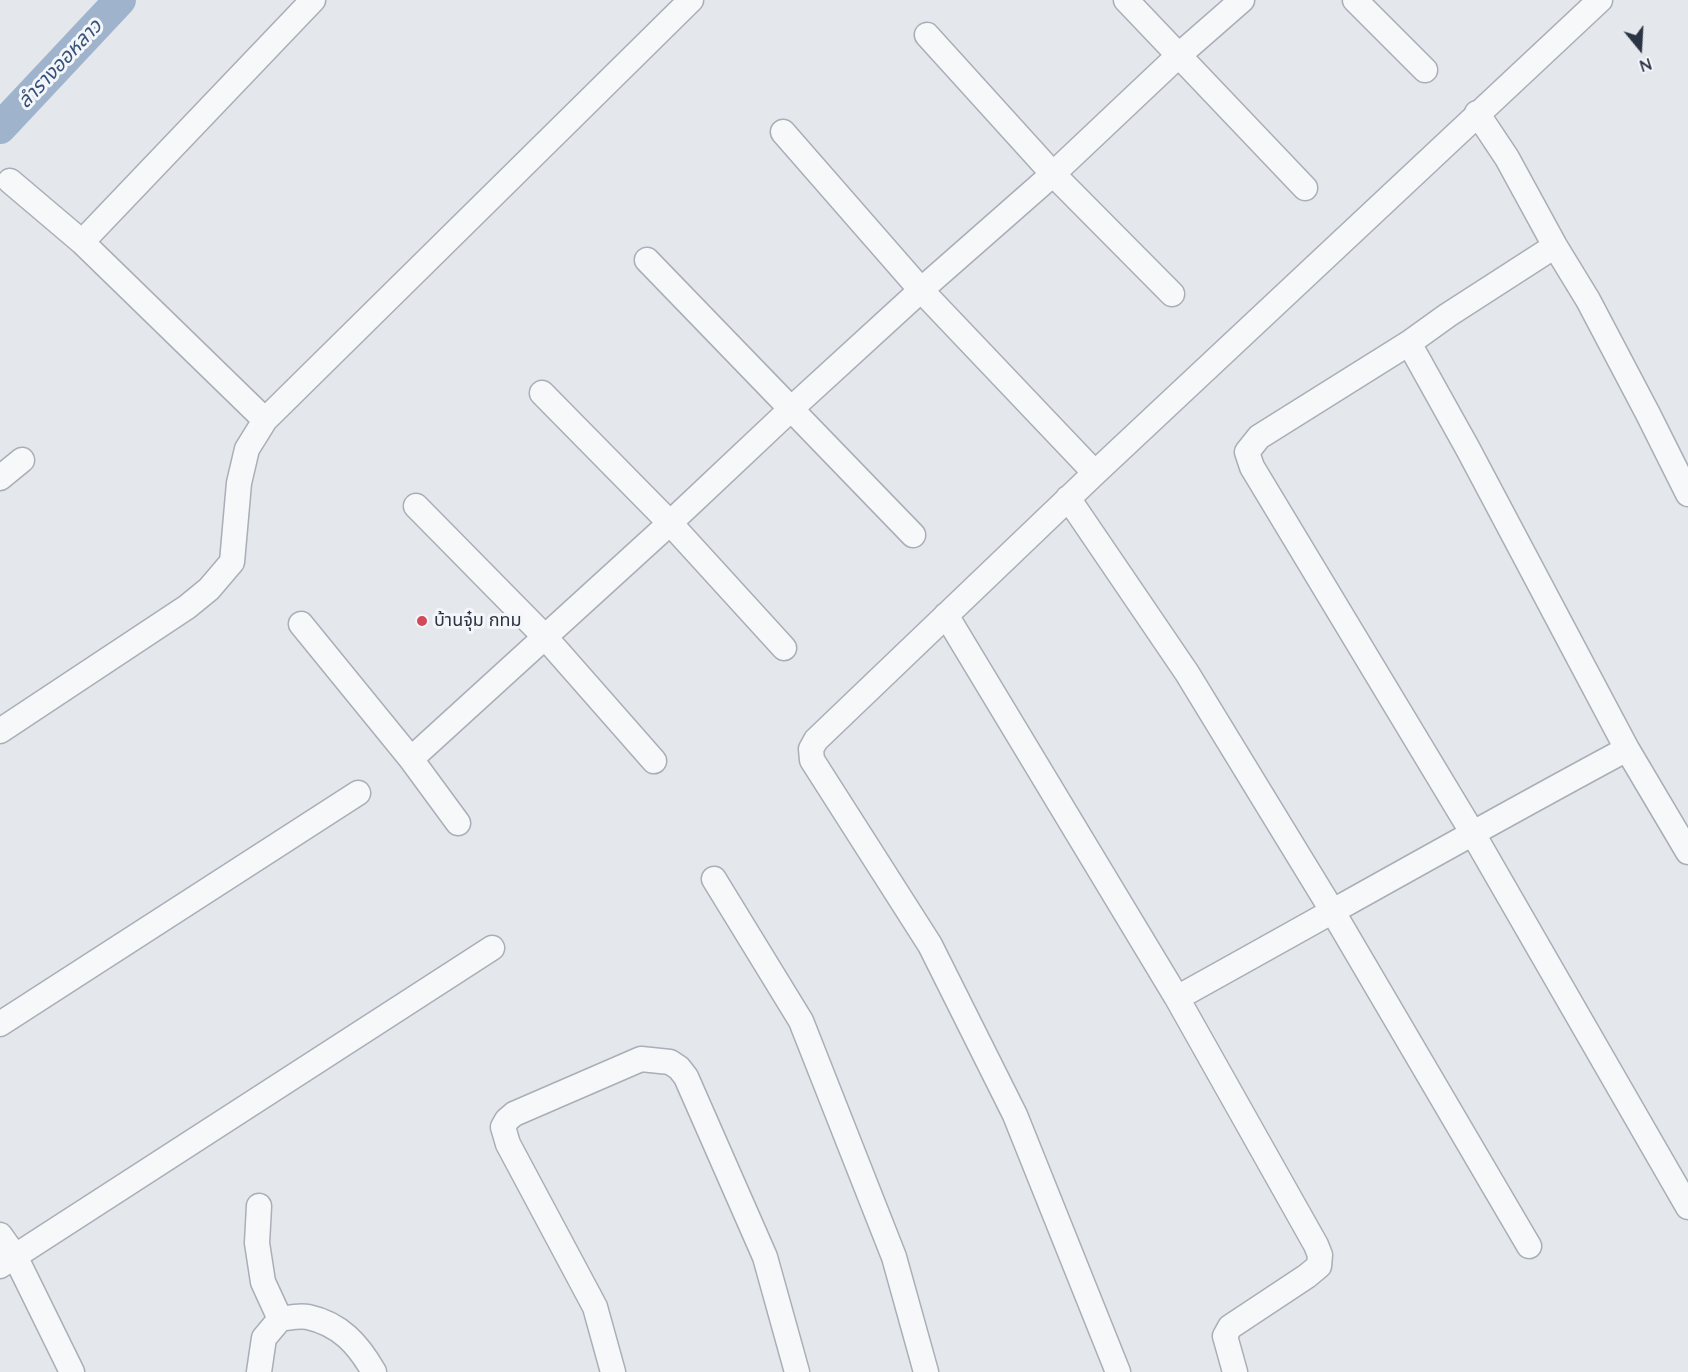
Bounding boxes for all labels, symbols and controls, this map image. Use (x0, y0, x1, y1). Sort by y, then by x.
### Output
water label: ลำรางออหลาว (13, 15, 107, 113)
north arrow (1610, 18, 1670, 78)
text: N (1637, 54, 1654, 76)
place label: บ้านจุ๋ม กทม (434, 610, 522, 632)
marker: บ้านจุ๋ม กทม (415, 614, 429, 628)

